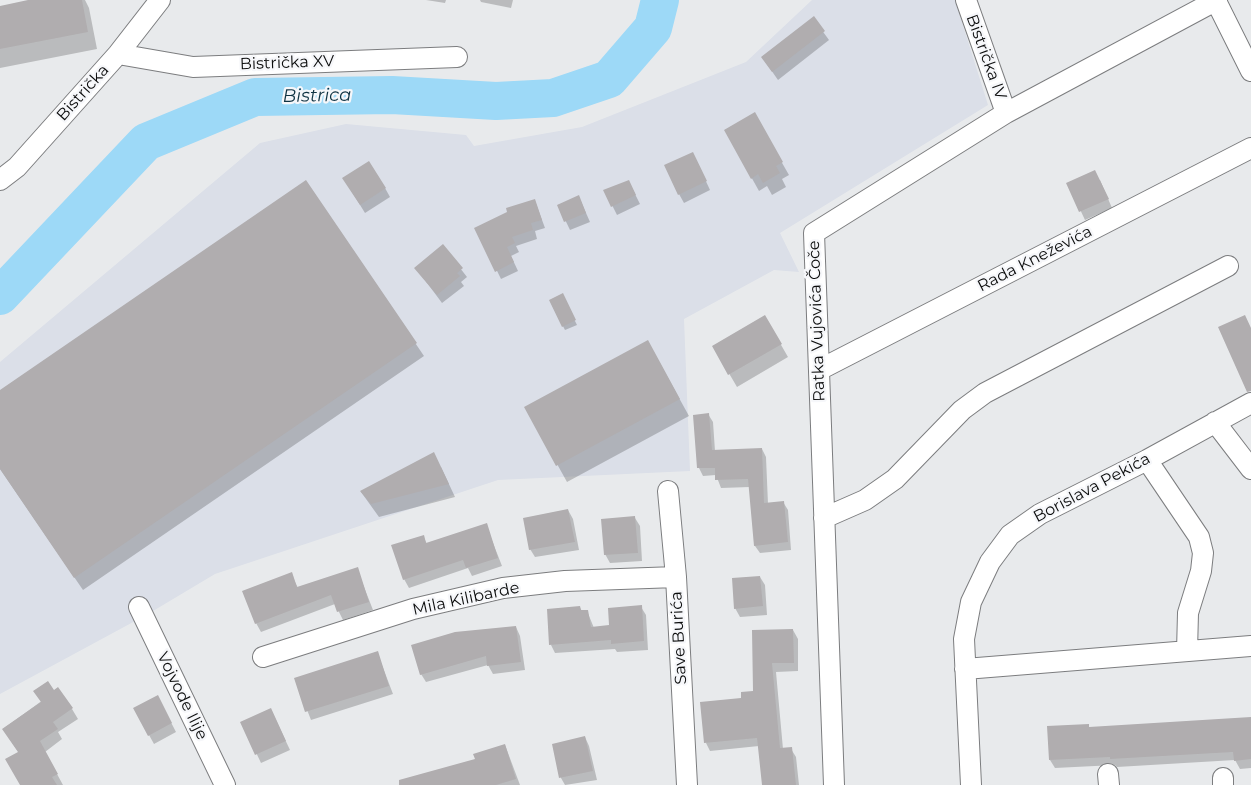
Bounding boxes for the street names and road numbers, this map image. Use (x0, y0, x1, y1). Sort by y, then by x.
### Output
street label: Bistrička IV (962, 12, 1010, 102)
street label: Bistrička XV (239, 52, 335, 74)
street label: Bistrička (53, 61, 113, 125)
street label: Rada Kneževića (975, 222, 1095, 296)
street label: Ratka Vujovića Čoče (805, 240, 829, 402)
street label: Borislava Pekića (1030, 449, 1154, 527)
street label: Mila Kilibarde (411, 578, 521, 620)
street label: Save Burića (667, 591, 691, 685)
street label: Vojvode Ilije (152, 649, 212, 743)

